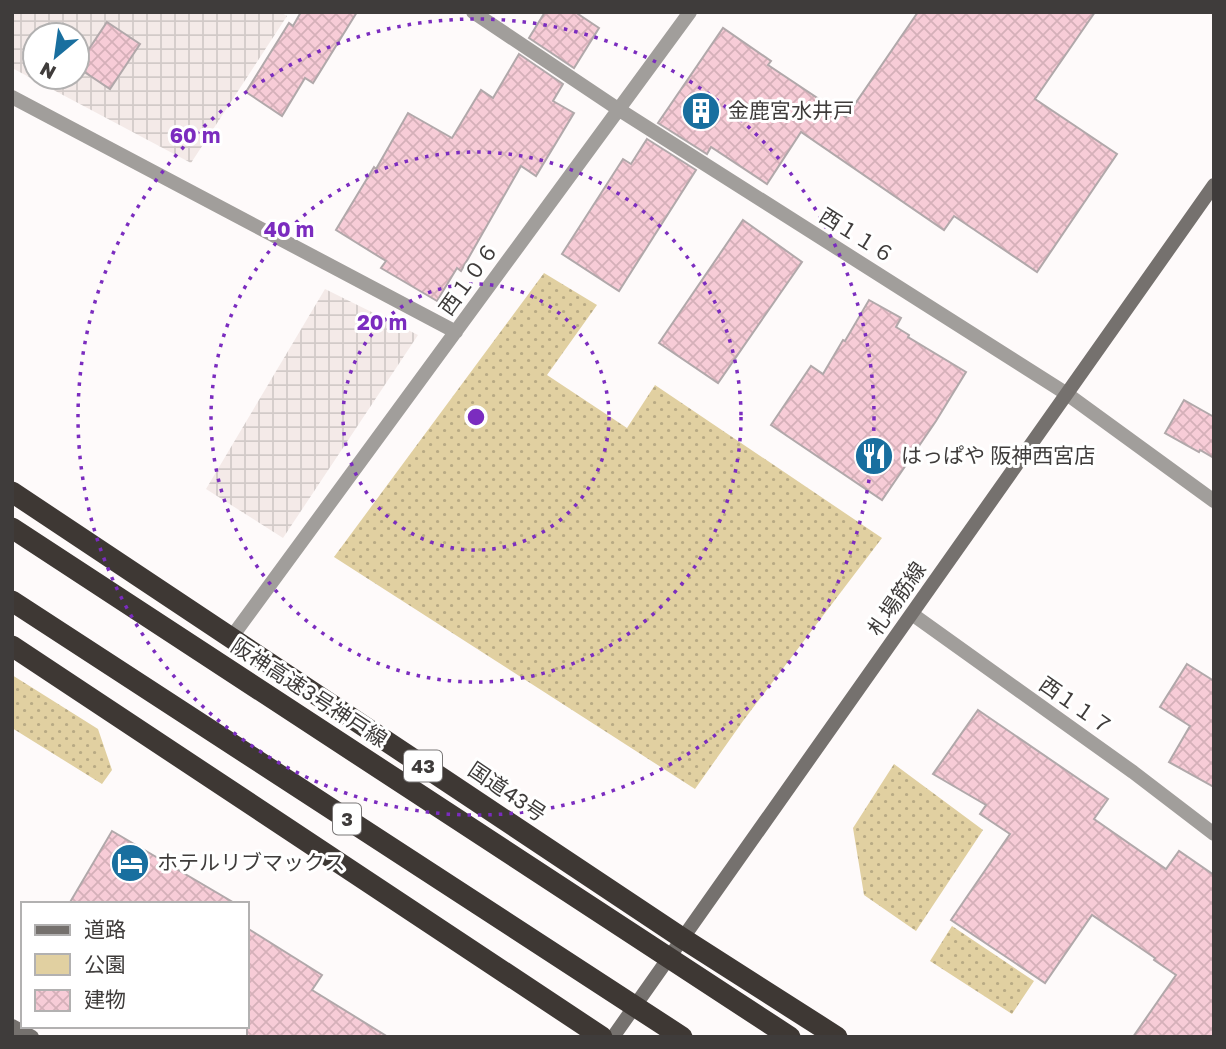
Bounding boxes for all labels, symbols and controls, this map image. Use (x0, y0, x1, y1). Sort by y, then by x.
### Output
north arrow (21, 21, 91, 91)
text: N (36, 58, 59, 85)
building icon: 金鹿宮水井戸 (680, 90, 722, 132)
place label: 金鹿宮水井戸 (728, 97, 854, 123)
text: 60 m (170, 122, 220, 148)
street label: 西１１６ (815, 202, 900, 268)
text: 40 m (264, 216, 314, 242)
street label: 西１０６ (433, 237, 503, 320)
text: 20 m (357, 309, 407, 335)
centre of rings (464, 405, 488, 429)
restaurant icon: はっぱや 阪神西宮店 (853, 435, 895, 477)
place label: はっぱや 阪神西宮店 (901, 442, 1095, 468)
street label: 札場筋線 (861, 557, 931, 640)
street label: 阪神高速3号神戸線 (227, 632, 392, 752)
street label: 西１１７ (1035, 670, 1118, 740)
road number: 43 (404, 750, 442, 782)
street label: 国道43号 (464, 756, 551, 827)
road number: 3 (333, 804, 361, 834)
hotel icon: ホテルリブマックス (109, 842, 151, 884)
place label: ホテルリブマックス (157, 849, 345, 875)
legend (21, 902, 248, 1028)
text: 道路 (84, 916, 126, 942)
text: 公園 (84, 951, 126, 977)
text: 建物 (84, 986, 126, 1012)

